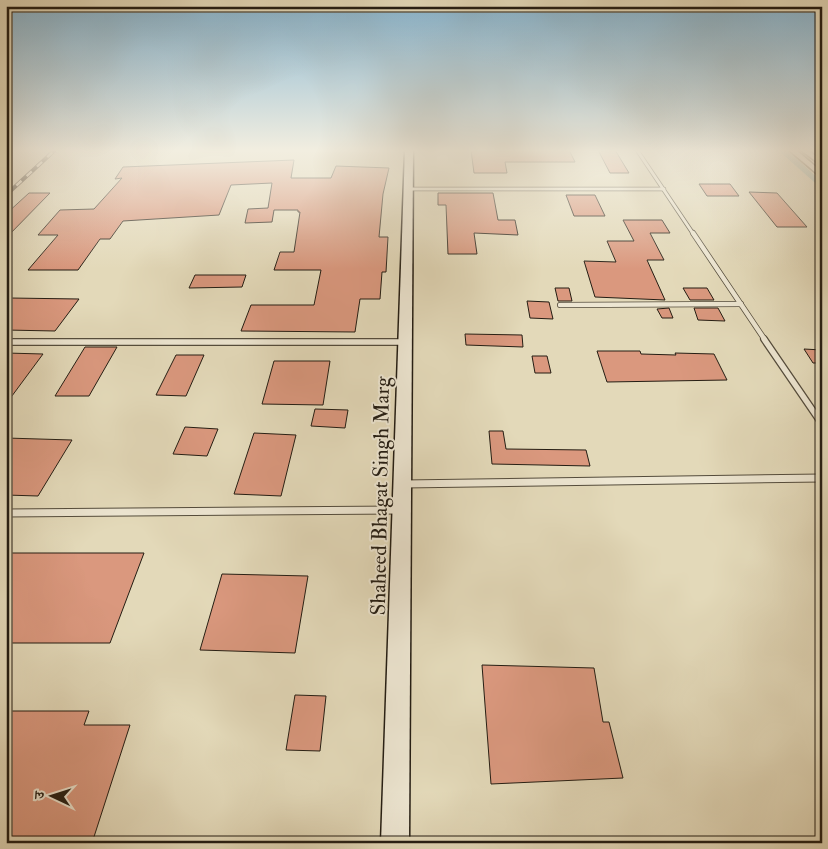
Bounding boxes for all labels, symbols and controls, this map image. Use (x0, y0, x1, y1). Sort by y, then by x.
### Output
street label: Shaheed Bhagat Singh Marg (365, 376, 396, 616)
north arrow (28, 772, 78, 822)
text: उ (31, 790, 48, 800)

